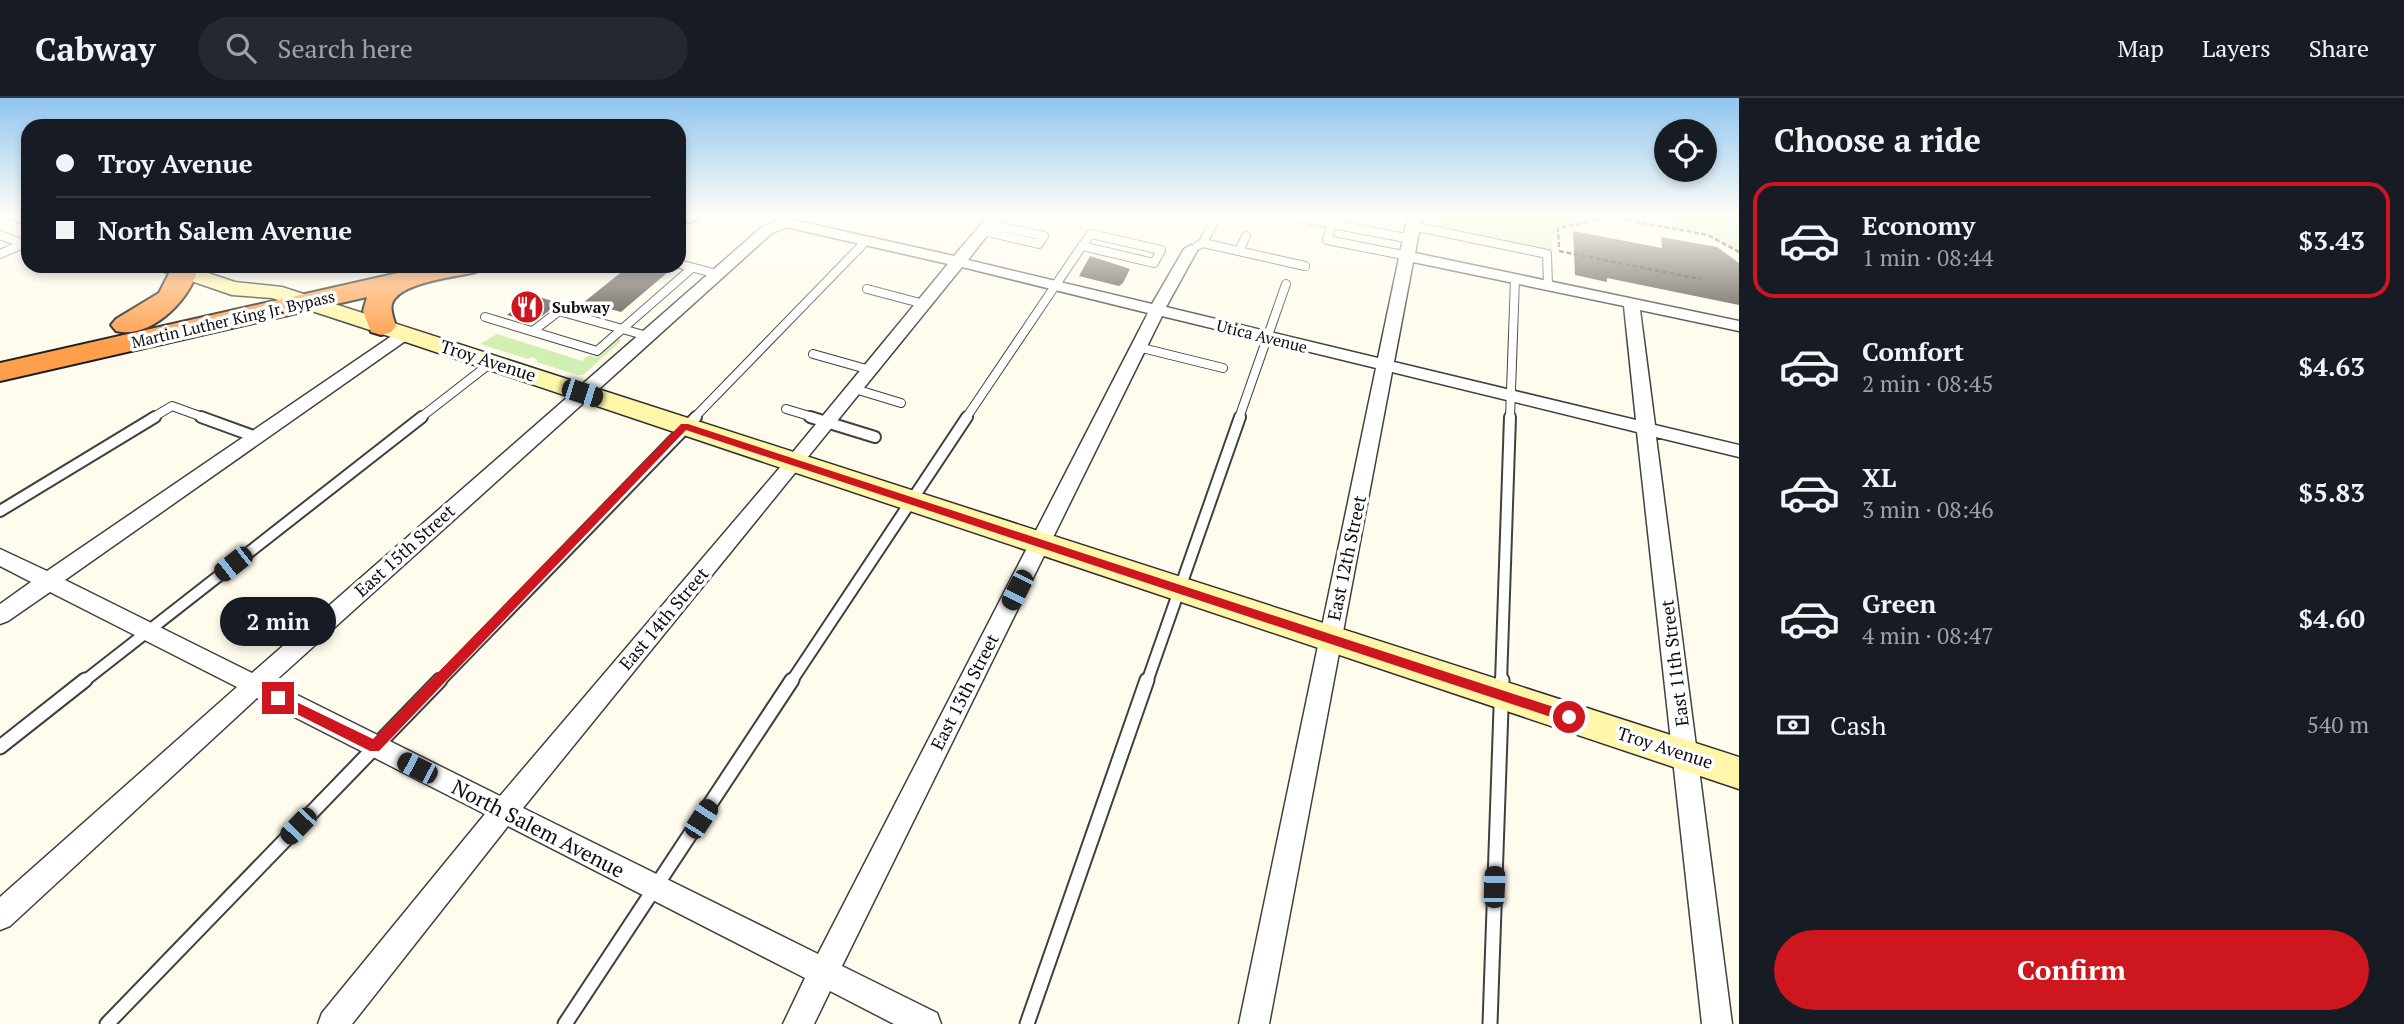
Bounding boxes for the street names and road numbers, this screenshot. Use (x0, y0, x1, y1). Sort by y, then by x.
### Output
street label: Martin Luther King Jr. Bypass (129, 285, 337, 353)
street label: Utica Avenue (1214, 314, 1310, 358)
street label: Troy Avenue (437, 333, 539, 387)
street label: East 12th Street (1321, 493, 1371, 623)
street label: East 15th Street (349, 499, 460, 602)
street label: East 14th Street (613, 562, 714, 675)
street label: East 11th Street (1654, 598, 1694, 728)
street label: East 13th Street (925, 629, 1004, 754)
street label: Troy Avenue (1614, 720, 1716, 774)
street label: North Salem Avenue (447, 772, 630, 884)

